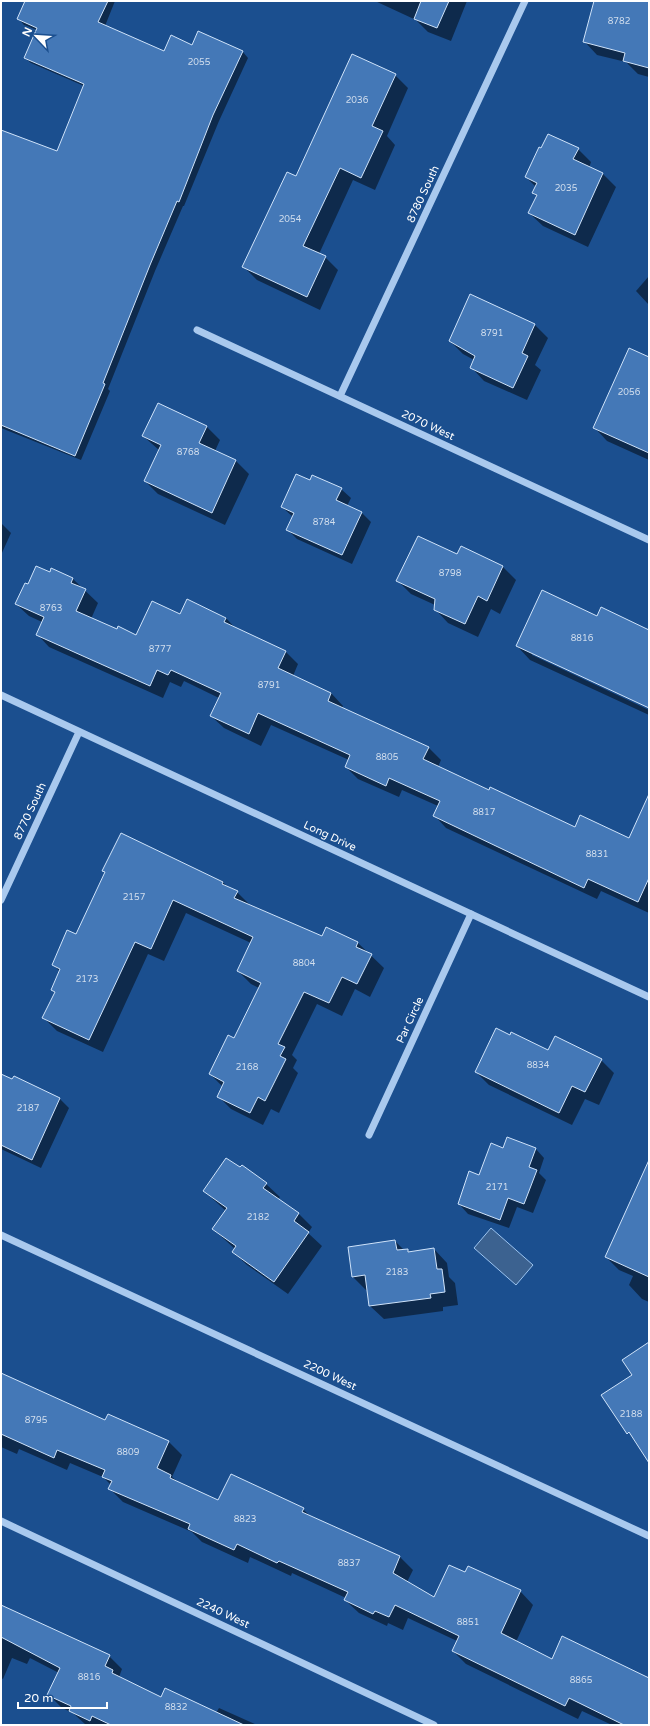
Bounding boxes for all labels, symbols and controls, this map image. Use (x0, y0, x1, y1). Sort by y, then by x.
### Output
north arrow (16, 16, 56, 56)
house number: 8782 (608, 16, 630, 27)
text: N (20, 25, 35, 39)
house number: 2055 (188, 57, 211, 68)
house number: 2036 (346, 95, 369, 106)
street label: 8780 South (404, 163, 442, 225)
house number: 2035 (555, 183, 578, 194)
house number: 2054 (279, 214, 302, 225)
house number: 8791 (481, 328, 503, 339)
house number: 2056 (618, 387, 641, 398)
street label: 2070 West (400, 407, 456, 443)
house number: 8768 (177, 447, 200, 458)
house number: 8784 (313, 517, 336, 528)
house number: 8798 (439, 568, 462, 579)
house number: 8763 (40, 603, 62, 614)
house number: 8816 (571, 633, 594, 644)
house number: 8777 (149, 644, 172, 655)
house number: 8791 (258, 680, 280, 691)
house number: 8805 (376, 752, 399, 763)
street label: 8770 South (11, 780, 49, 842)
house number: 8817 (473, 807, 496, 818)
street label: Long Drive (302, 818, 358, 854)
house number: 8831 (586, 849, 608, 860)
house number: 2157 (123, 892, 146, 903)
house number: 8804 (293, 958, 316, 969)
house number: 2173 (76, 974, 98, 985)
street label: Par Circle (394, 995, 426, 1045)
house number: 8834 (527, 1060, 550, 1071)
house number: 2168 (236, 1062, 259, 1073)
house number: 2187 (17, 1103, 40, 1114)
house number: 2171 (486, 1182, 508, 1193)
house number: 2182 (247, 1212, 269, 1223)
house number: 2183 (386, 1267, 408, 1278)
street label: 2200 West (302, 1357, 358, 1393)
house number: 2188 (620, 1409, 643, 1420)
house number: 8795 (25, 1415, 48, 1426)
house number: 8809 (117, 1447, 140, 1458)
house number: 8823 (234, 1514, 256, 1525)
house number: 8837 (338, 1558, 361, 1569)
street label: 2240 West (195, 1595, 251, 1631)
house number: 8851 (457, 1617, 479, 1628)
house number: 8816 (78, 1672, 101, 1683)
house number: 8865 (570, 1675, 593, 1686)
scale bar (18, 1684, 107, 1710)
text: 20 m (24, 1691, 53, 1705)
house number: 8832 (165, 1702, 187, 1713)

